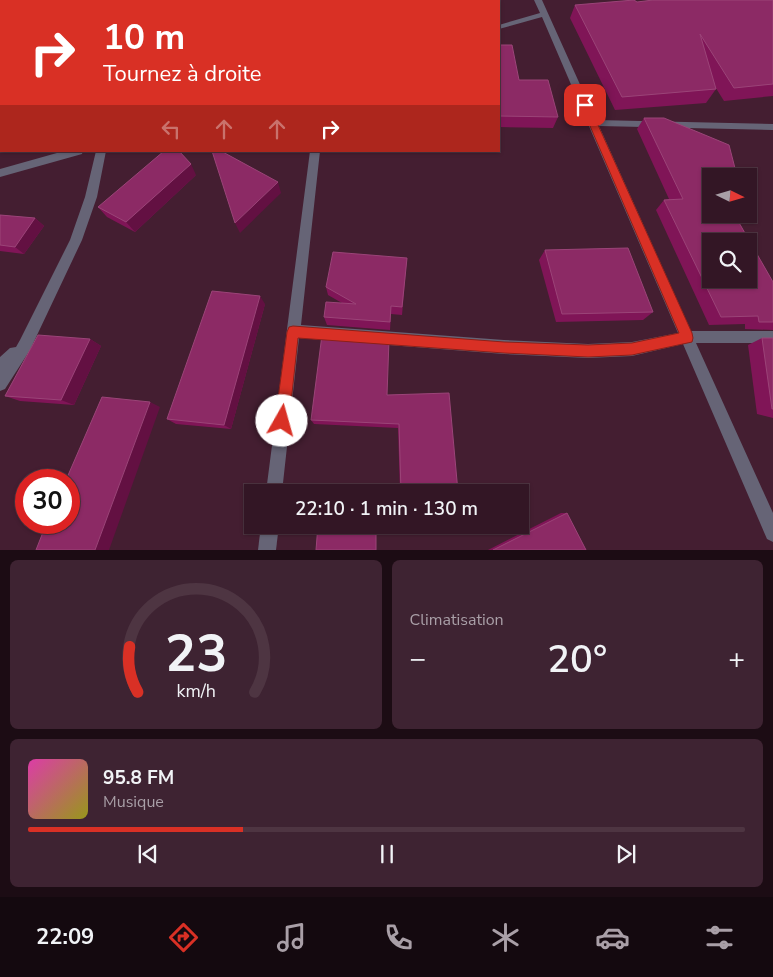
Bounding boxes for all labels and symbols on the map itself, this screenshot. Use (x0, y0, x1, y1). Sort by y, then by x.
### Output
pin (564, 84, 606, 126)
north arrow (702, 168, 758, 222)
position arrow (255, 394, 307, 446)
speed limit sign: 30 (15, 469, 80, 534)

